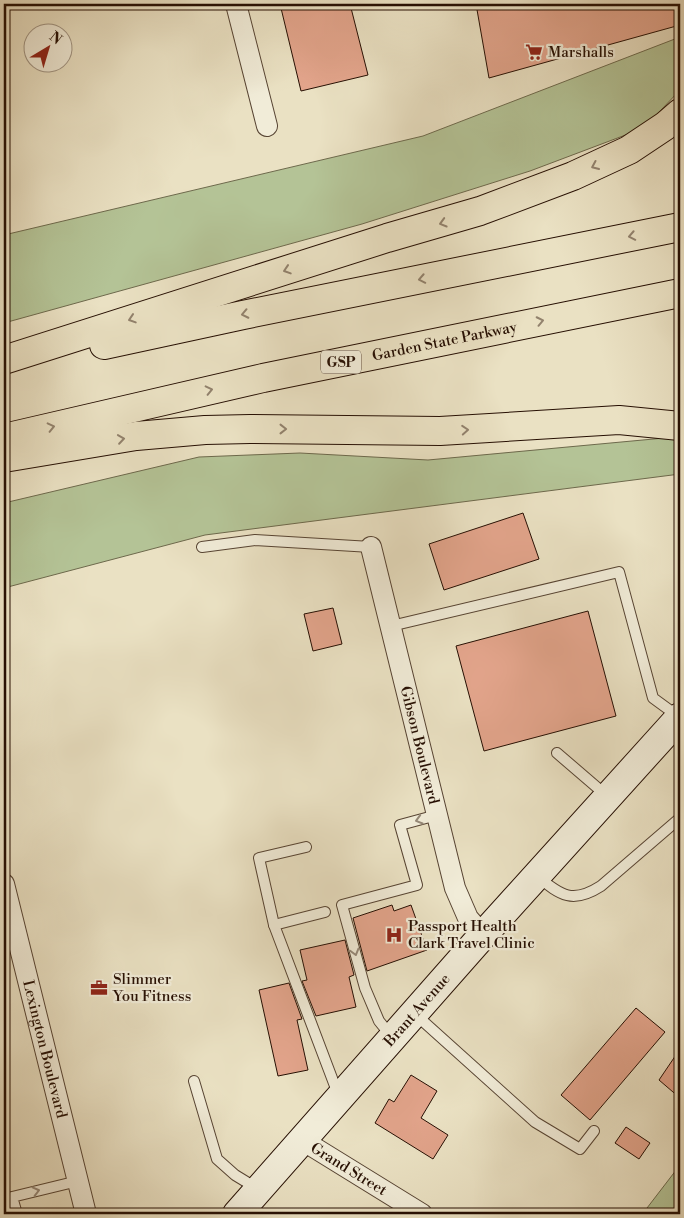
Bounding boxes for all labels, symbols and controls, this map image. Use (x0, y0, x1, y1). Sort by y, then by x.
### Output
north arrow (22, 22, 72, 72)
text: N (45, 28, 65, 49)
supermarket icon: Marshalls (524, 42, 544, 62)
place label: Marshalls (548, 43, 614, 62)
one-way arrow (591, 160, 600, 171)
one-way arrow (439, 217, 447, 227)
one-way arrow (628, 230, 637, 241)
one-way arrow (284, 264, 292, 274)
one-way arrow (417, 273, 426, 284)
one-way arrow (241, 309, 250, 319)
one-way arrow (129, 313, 137, 323)
street label: Garden State Parkway (370, 317, 519, 366)
one-way arrow (535, 317, 544, 327)
road number: GSP (321, 351, 361, 374)
one-way arrow (205, 385, 214, 396)
one-way arrow (47, 422, 56, 433)
one-way arrow (280, 424, 287, 434)
one-way arrow (461, 425, 469, 436)
one-way arrow (117, 434, 125, 444)
street label: Gibson Boulevard (396, 684, 443, 807)
one-way arrow (415, 814, 423, 824)
place label: Passport Health Clark Travel Clinic (408, 917, 535, 953)
hospital icon: Passport Health Clark Travel Clinic (384, 925, 404, 945)
one-way arrow (349, 948, 360, 957)
place label: Slimmer You Fitness (112, 970, 191, 1006)
street label: Brant Avenue (379, 970, 455, 1052)
street label: Lexington Boulevard (18, 978, 71, 1121)
office icon: Slimmer You Fitness (89, 978, 109, 998)
street label: Grand Street (307, 1139, 391, 1200)
one-way arrow (32, 1186, 41, 1197)

